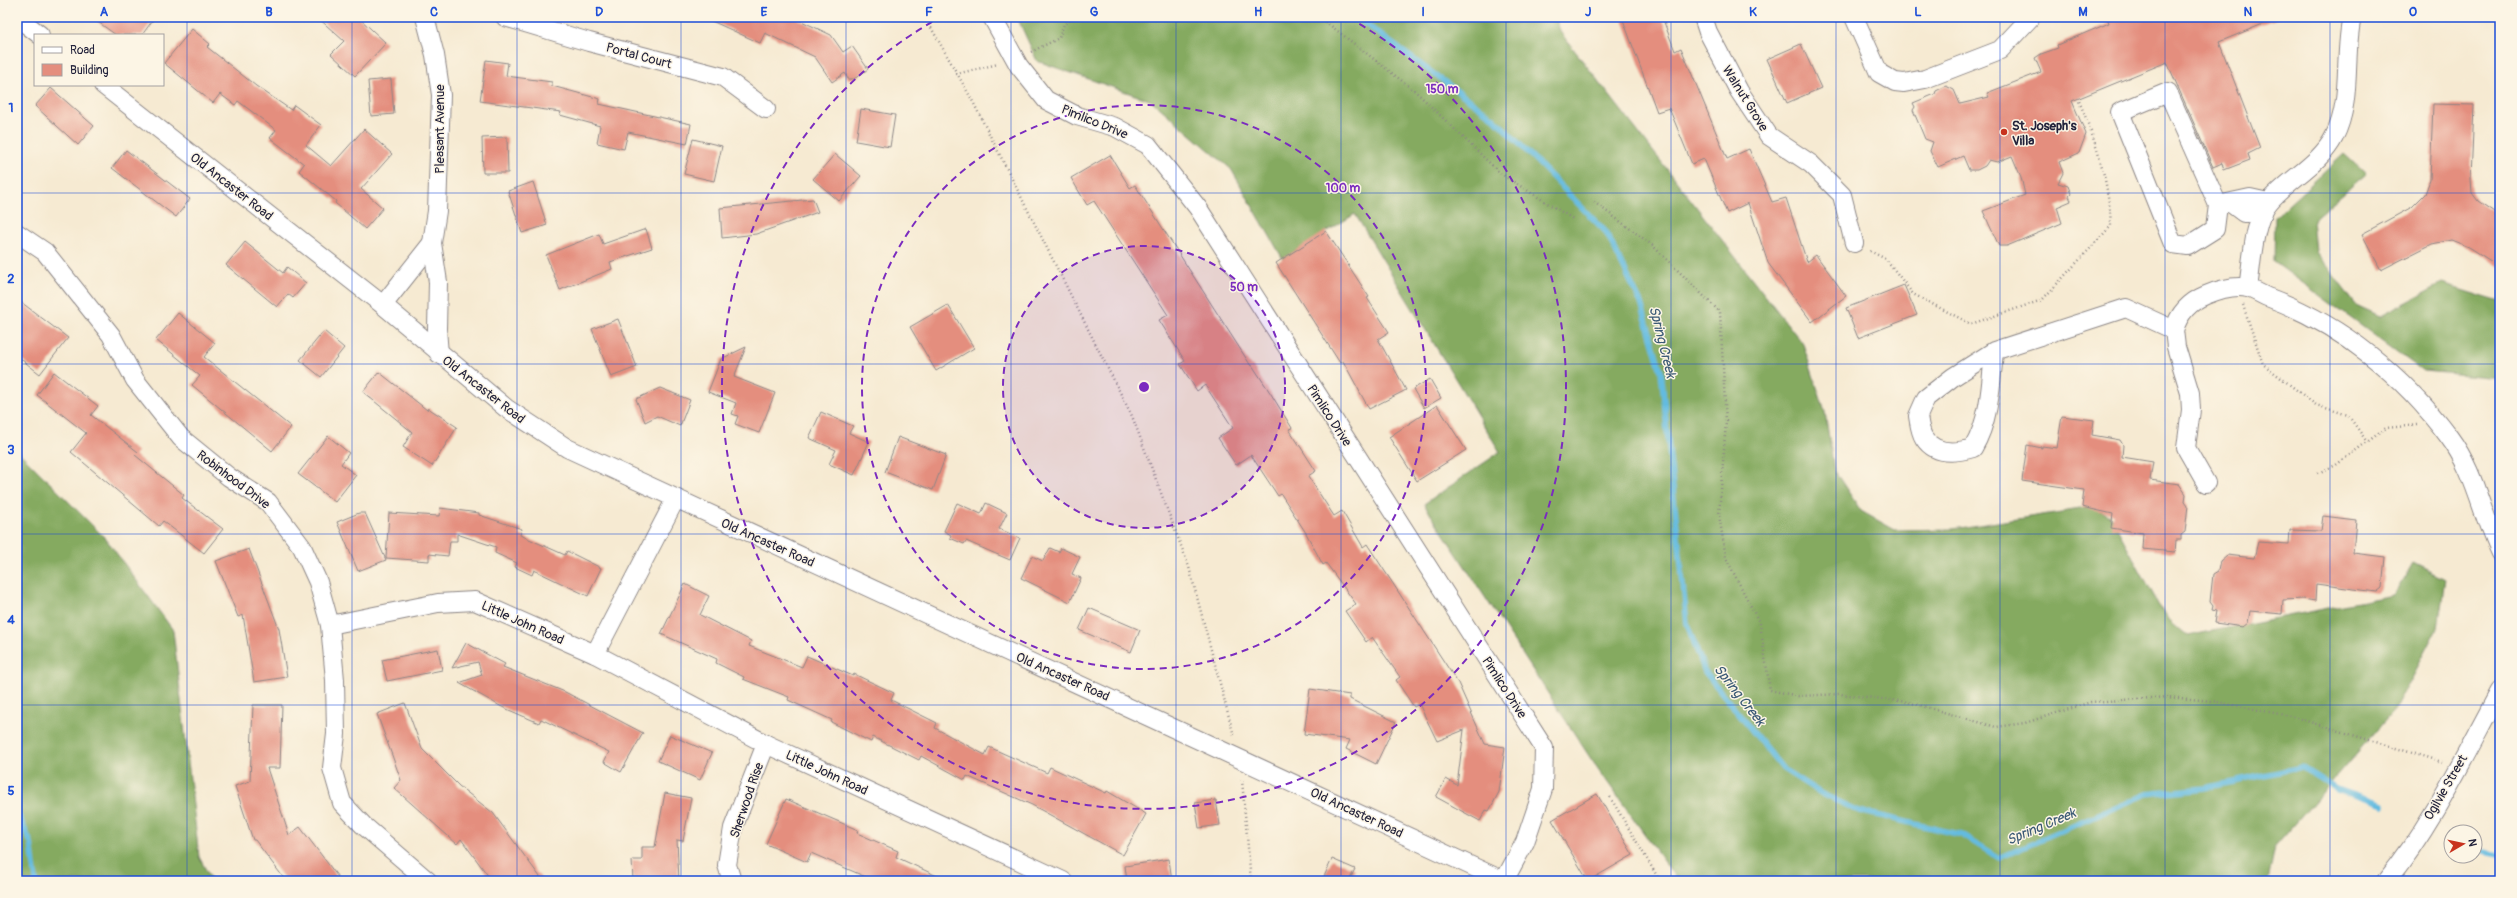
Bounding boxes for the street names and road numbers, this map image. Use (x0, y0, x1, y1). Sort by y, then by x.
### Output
street label: Portal Court (604, 40, 674, 73)
street label: Walnut Grove (1719, 63, 1772, 135)
street label: Pleasant Avenue (432, 84, 448, 174)
street label: Pimlico Drive (1059, 101, 1131, 143)
street label: Old Ancaster Road (187, 149, 276, 224)
street label: Old Ancaster Road (439, 352, 528, 427)
street label: Pimlico Drive (1303, 382, 1355, 450)
street label: Robinhood Drive (194, 447, 274, 513)
street label: Old Ancaster Road (718, 515, 817, 571)
street label: Little John Road (479, 598, 566, 648)
street label: Old Ancaster Road (1013, 649, 1112, 705)
street label: Pimlico Drive (1478, 654, 1530, 722)
street label: Little John Road (783, 747, 870, 799)
street label: Ogilvie Street (2421, 751, 2471, 823)
street label: Sherwood Rise (727, 760, 768, 840)
street label: Old Ancaster Road (1308, 784, 1406, 841)

